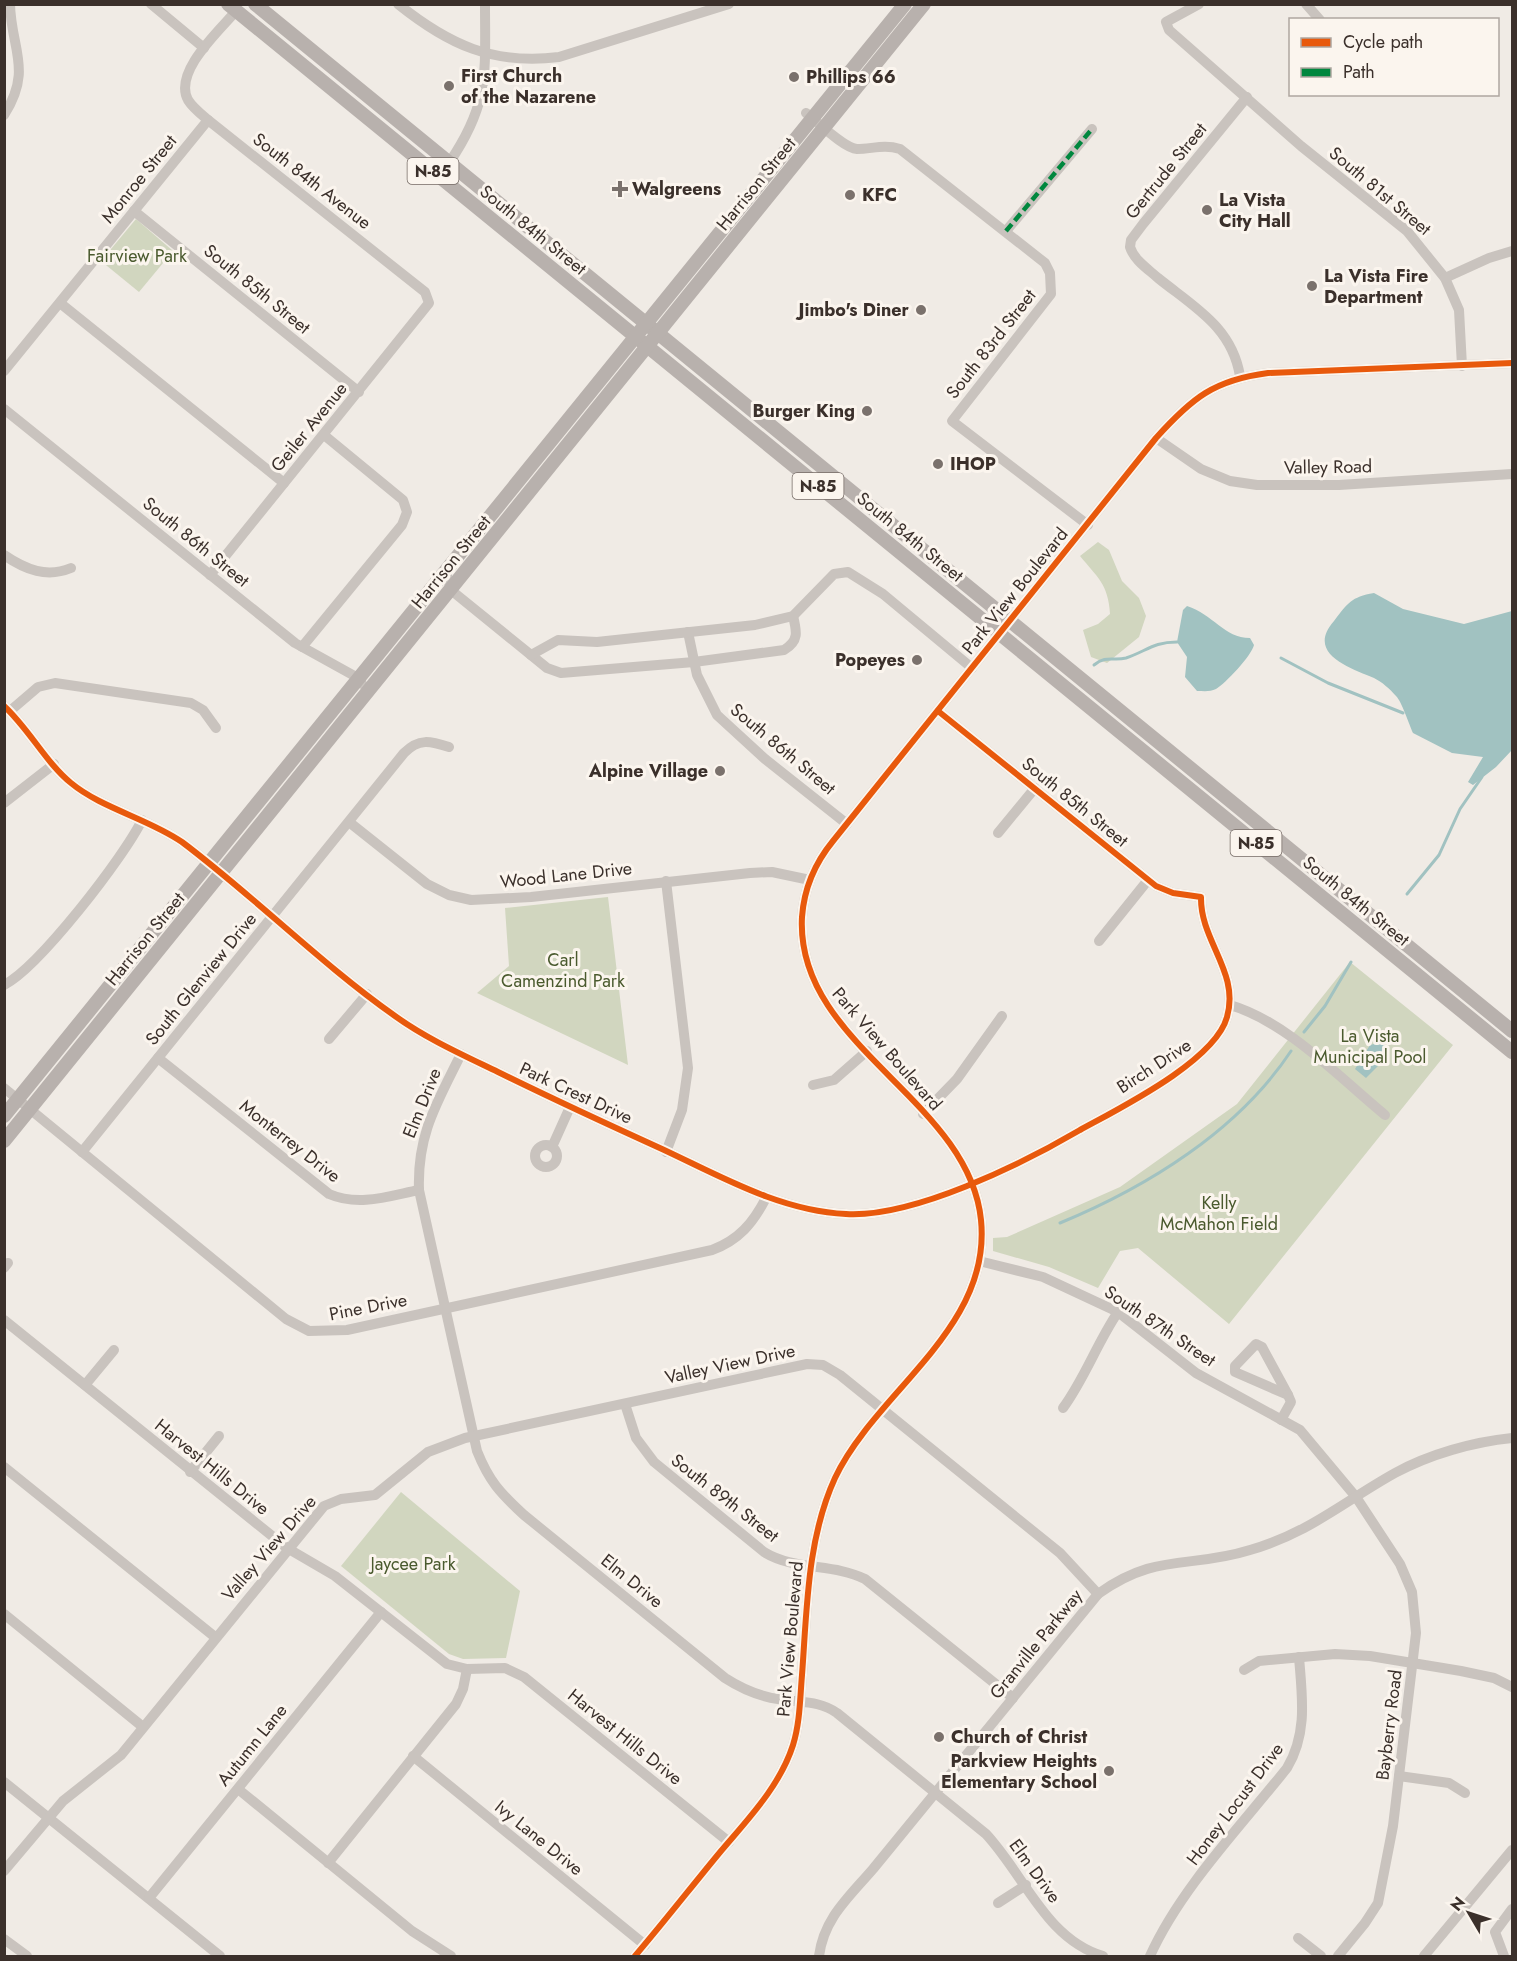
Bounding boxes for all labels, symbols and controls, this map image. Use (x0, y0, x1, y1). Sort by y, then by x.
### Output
legend (1289, 18, 1499, 96)
text: Cycle path (1343, 29, 1423, 55)
text: Path (1343, 59, 1375, 85)
place label: First Church of the Nazarene (461, 63, 596, 110)
place label: Phillips 66 (806, 64, 896, 90)
marker: Phillips 66 (787, 70, 801, 84)
marker: First Church of the Nazarene (442, 79, 456, 93)
street label: Gertrude Street (1119, 117, 1213, 225)
street label: South 84th Avenue (247, 126, 377, 236)
street label: Monroe Street (95, 129, 183, 229)
street label: Harrison Street (710, 131, 802, 236)
street label: South 81st Street (1323, 140, 1437, 242)
road number: N-85 (408, 158, 458, 184)
place label: Walgreens (632, 176, 721, 202)
street label: South 84th Street (474, 179, 593, 282)
marker: Walgreens (613, 182, 627, 196)
place label: KFC (862, 182, 897, 208)
place label: La Vista City Hall (1219, 187, 1291, 234)
marker: KFC (843, 188, 857, 202)
marker: La Vista City Hall (1200, 203, 1214, 217)
street label: South 85th Street (198, 238, 316, 341)
park label: Fairview Park (87, 243, 187, 269)
place label: La Vista Fire Department (1324, 263, 1428, 310)
marker: La Vista Fire Department (1305, 279, 1319, 293)
street label: South 83rd Street (940, 283, 1043, 404)
place label: Jimbo's Diner (796, 297, 910, 323)
marker: Jimbo's Diner (914, 303, 928, 317)
street label: Geiler Avenue (265, 376, 353, 478)
place label: Burger King (753, 398, 855, 424)
marker: Burger King (860, 404, 874, 418)
place label: IHOP (950, 451, 996, 477)
street label: Valley Road (1284, 453, 1372, 481)
marker: IHOP (931, 457, 945, 471)
road number: N-85 (792, 473, 844, 499)
street label: South 84th Street (851, 486, 970, 589)
street label: South 86th Street (137, 491, 255, 594)
street label: Harrison Street (405, 509, 497, 614)
street label: Park View Boulevard (956, 522, 1074, 660)
place label: Popeyes (835, 647, 905, 673)
marker: Popeyes (910, 653, 924, 667)
street label: South 86th Street (725, 697, 842, 801)
street label: South 85th Street (1016, 751, 1134, 854)
place label: Alpine Village (588, 758, 708, 784)
marker: Alpine Village (713, 764, 727, 778)
road number: N-85 (1230, 830, 1282, 856)
street label: South 84th Street (1297, 850, 1416, 953)
street label: Wood Lane Drive (499, 855, 633, 895)
street label: Harrison Street (99, 886, 191, 991)
street label: South Glenview Drive (139, 907, 263, 1051)
park label: Carl Camenzind Park (501, 947, 625, 994)
street label: Park View Boulevard (826, 982, 948, 1116)
park label: La Vista Municipal Pool (1313, 1023, 1427, 1070)
street label: Birch Drive (1112, 1032, 1196, 1100)
street label: Park Crest Drive (515, 1055, 637, 1131)
street label: Elm Drive (396, 1064, 448, 1142)
street label: Monterrey Drive (234, 1093, 346, 1189)
park label: Kelly McMahon Field (1160, 1190, 1278, 1237)
street label: South 87th Street (1099, 1279, 1221, 1373)
street label: Pine Drive (327, 1287, 409, 1327)
street label: Valley View Drive (662, 1338, 798, 1390)
street label: Harvest Hills Drive (149, 1413, 275, 1521)
street label: South 89th Street (666, 1448, 785, 1549)
street label: Valley View Drive (216, 1489, 322, 1607)
street label: Elm Drive (595, 1548, 669, 1614)
park label: Jaycee Park (368, 1551, 456, 1577)
street label: Park View Boulevard (770, 1560, 810, 1718)
street label: Granville Parkway (983, 1583, 1089, 1705)
street label: Bayberry Road (1369, 1668, 1409, 1782)
street label: Harvest Hills Drive (562, 1683, 688, 1791)
street label: Autumn Lane (211, 1698, 293, 1792)
place label: Church of Christ (951, 1724, 1088, 1750)
marker: Church of Christ (932, 1730, 946, 1744)
street label: Honey Locust Drive (1180, 1737, 1290, 1871)
place label: Parkview Heights Elementary School (941, 1748, 1097, 1795)
marker: Parkview Heights Elementary School (1102, 1764, 1116, 1778)
street label: Ivy Lane Drive (489, 1794, 589, 1882)
street label: Elm Drive (1003, 1834, 1067, 1908)
north arrow (1439, 1883, 1499, 1943)
text: N (1445, 1892, 1471, 1916)

